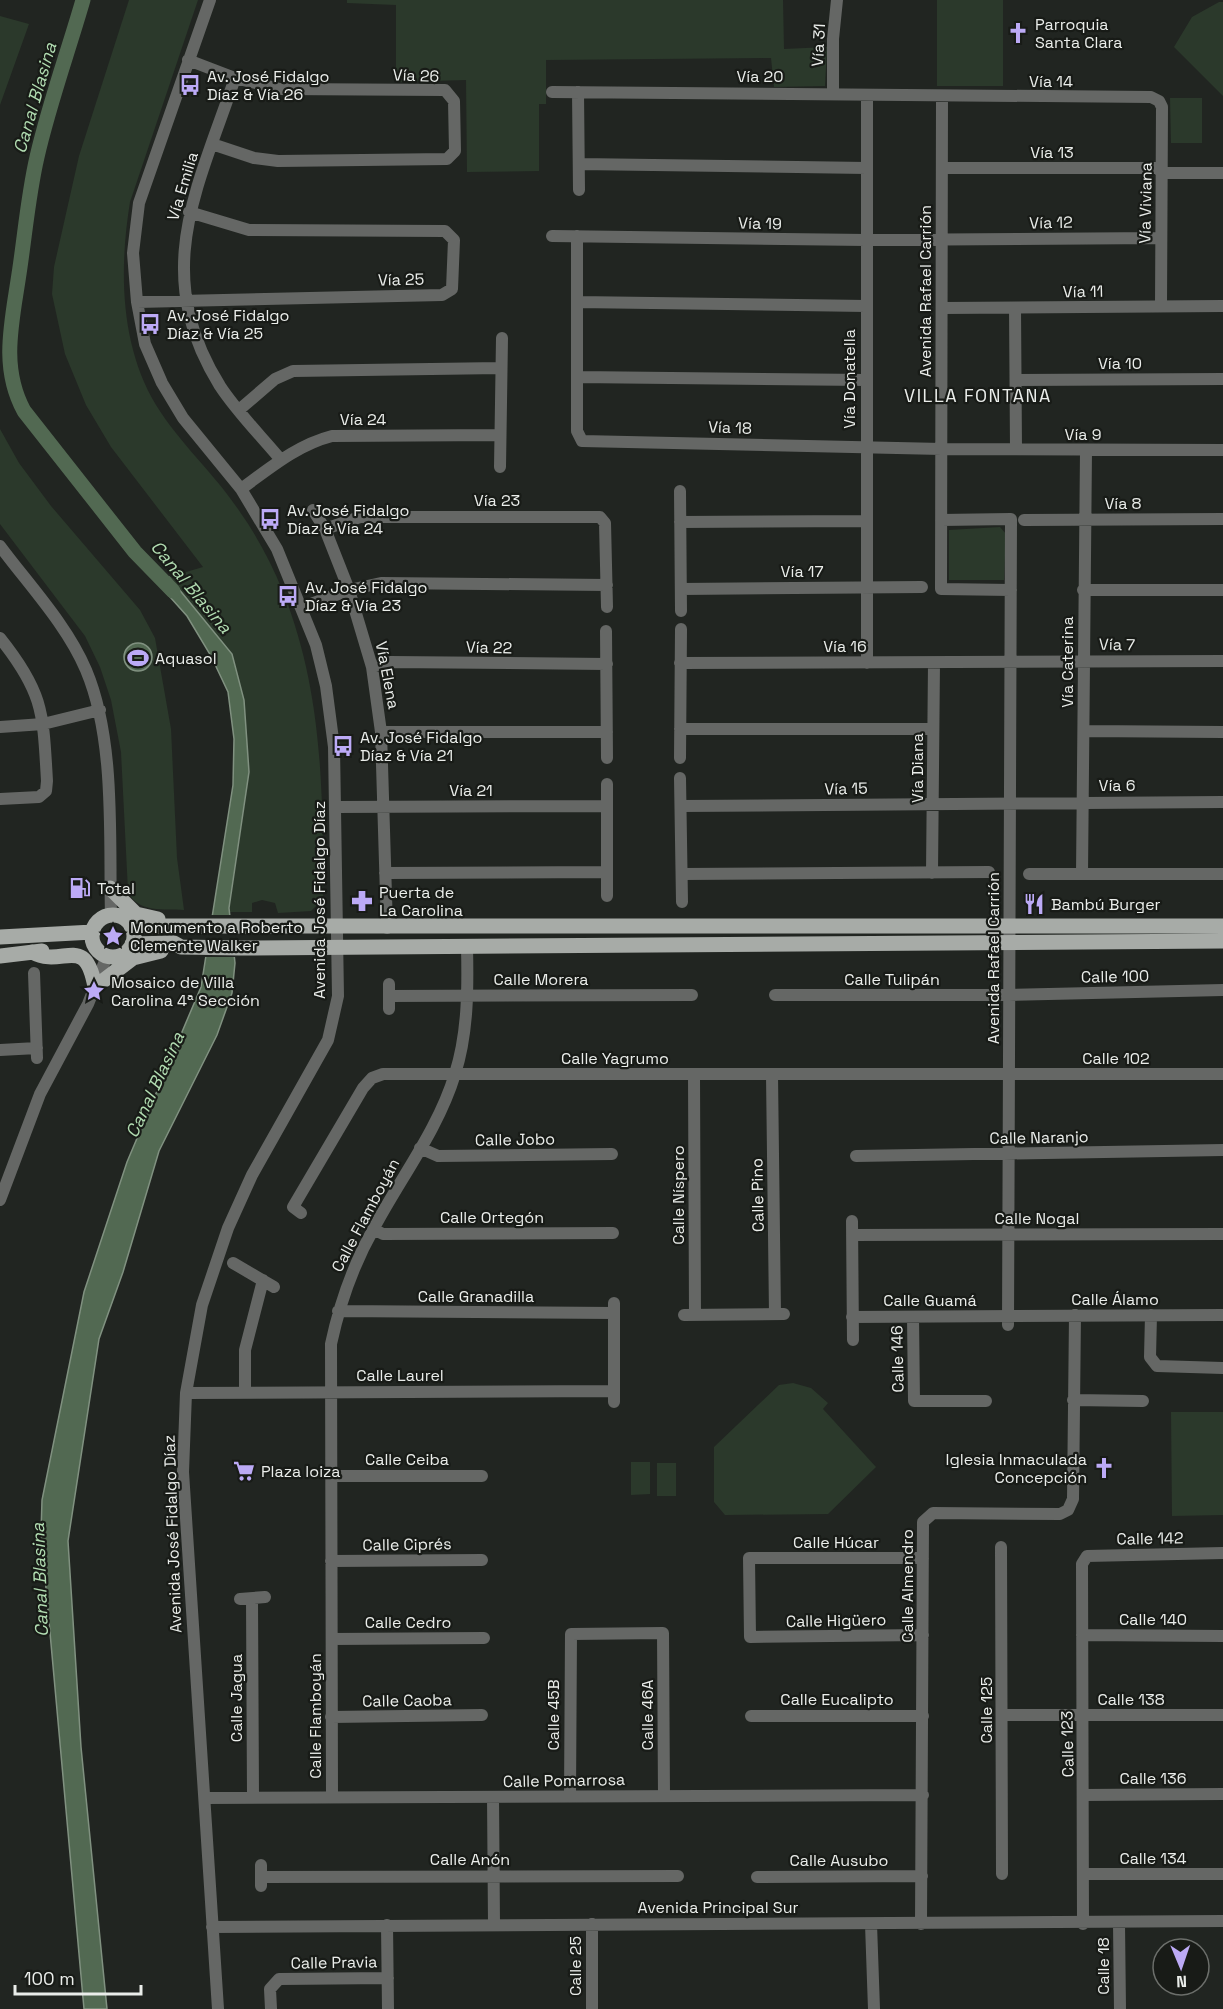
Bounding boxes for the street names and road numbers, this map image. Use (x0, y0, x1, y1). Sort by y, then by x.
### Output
street label: Vía 31 (807, 23, 830, 67)
street label: Vía 26 (392, 64, 440, 87)
street label: Vía 20 (736, 66, 784, 87)
street label: Vía 14 (1029, 71, 1073, 92)
street label: Vía 13 (1030, 142, 1074, 163)
street label: Vía Emilia (162, 149, 203, 223)
street label: Vía Viviana (1134, 162, 1157, 244)
street label: Avenida Rafael Carrión (915, 205, 936, 377)
street label: Vía 12 (1029, 212, 1073, 233)
street label: Vía 19 (738, 213, 782, 234)
street label: Vía 25 (378, 269, 424, 290)
street label: Vía 11 (1063, 281, 1103, 302)
street label: Vía Donatella (839, 329, 860, 429)
street label: Vía 10 (1098, 353, 1142, 374)
street label: Vía 24 (340, 409, 386, 430)
street label: Vía 18 (708, 416, 752, 439)
street label: Vía 9 (1065, 424, 1101, 445)
street label: Vía 23 (474, 490, 520, 511)
street label: Vía 8 (1104, 493, 1142, 514)
street label: Vía 17 (781, 561, 823, 582)
street label: Vía Caterina (1057, 616, 1078, 708)
street label: Vía 7 (1099, 634, 1135, 655)
street label: Vía 16 (823, 636, 867, 657)
street label: Vía 22 (466, 637, 512, 658)
street label: Vía Elena (371, 639, 404, 711)
street label: Vía Diana (907, 733, 928, 803)
street label: Vía 6 (1099, 775, 1135, 796)
street label: Vía 15 (824, 778, 868, 799)
street label: Vía 21 (449, 780, 493, 801)
street label: Avenida José Fidalgo Díaz (309, 801, 330, 999)
street label: Avenida Rafael Carrión (983, 872, 1004, 1044)
street label: Calle 100 (1081, 965, 1149, 988)
street label: Calle Morera (494, 969, 588, 990)
street label: Calle Tulipán (844, 969, 940, 990)
street label: Calle Yagrumo (561, 1048, 669, 1069)
street label: Calle 102 (1082, 1048, 1150, 1069)
street label: Calle Naranjo (989, 1126, 1089, 1149)
street label: Calle Jobo (475, 1128, 555, 1151)
street label: Calle Níspero (668, 1145, 689, 1245)
street label: Calle Flamboyán (327, 1155, 404, 1276)
street label: Calle Pino (746, 1158, 769, 1232)
street label: Calle Ortegón (440, 1207, 544, 1228)
street label: Calle Nogal (995, 1208, 1079, 1229)
street label: Calle Granadilla (418, 1286, 534, 1307)
street label: Calle Álamo (1071, 1289, 1159, 1310)
street label: Calle Guamá (883, 1290, 977, 1311)
street label: Calle 146 (886, 1325, 909, 1393)
street label: Calle Laurel (356, 1365, 444, 1386)
street label: Avenida José Fidalgo Díaz (159, 1435, 186, 1633)
street label: Calle Ceiba (365, 1449, 449, 1470)
street label: Calle 142 (1116, 1527, 1184, 1550)
street label: Calle Almendro (897, 1529, 918, 1643)
street label: Calle Húcar (793, 1532, 879, 1553)
street label: Calle Ciprés (362, 1533, 452, 1556)
street label: Calle Higüero (786, 1609, 886, 1632)
street label: Calle 140 (1119, 1609, 1187, 1630)
street label: Calle Cedro (365, 1612, 451, 1633)
street label: Calle Flamboyán (305, 1653, 326, 1779)
street label: Calle Jagua (226, 1654, 247, 1742)
street label: Calle 125 (976, 1677, 997, 1743)
street label: Calle 45B (543, 1679, 564, 1751)
street label: Calle 46A (637, 1680, 658, 1750)
street label: Calle Caoba (362, 1689, 452, 1712)
street label: Calle Eucalipto (780, 1689, 894, 1710)
street label: Calle 138 (1097, 1689, 1165, 1710)
street label: Calle 123 (1056, 1710, 1079, 1778)
street label: Calle 136 (1119, 1768, 1187, 1789)
street label: Calle Pomarrosa (503, 1769, 625, 1792)
street label: Calle 134 (1119, 1848, 1187, 1869)
street label: Calle Anón (430, 1849, 510, 1870)
street label: Calle Ausubo (790, 1850, 888, 1871)
street label: Avenida Principal Sur (638, 1897, 798, 1918)
street label: Calle 25 (565, 1936, 586, 1996)
street label: Calle 18 (1093, 1937, 1114, 1995)
street label: Calle Pravia (290, 1951, 378, 1974)

